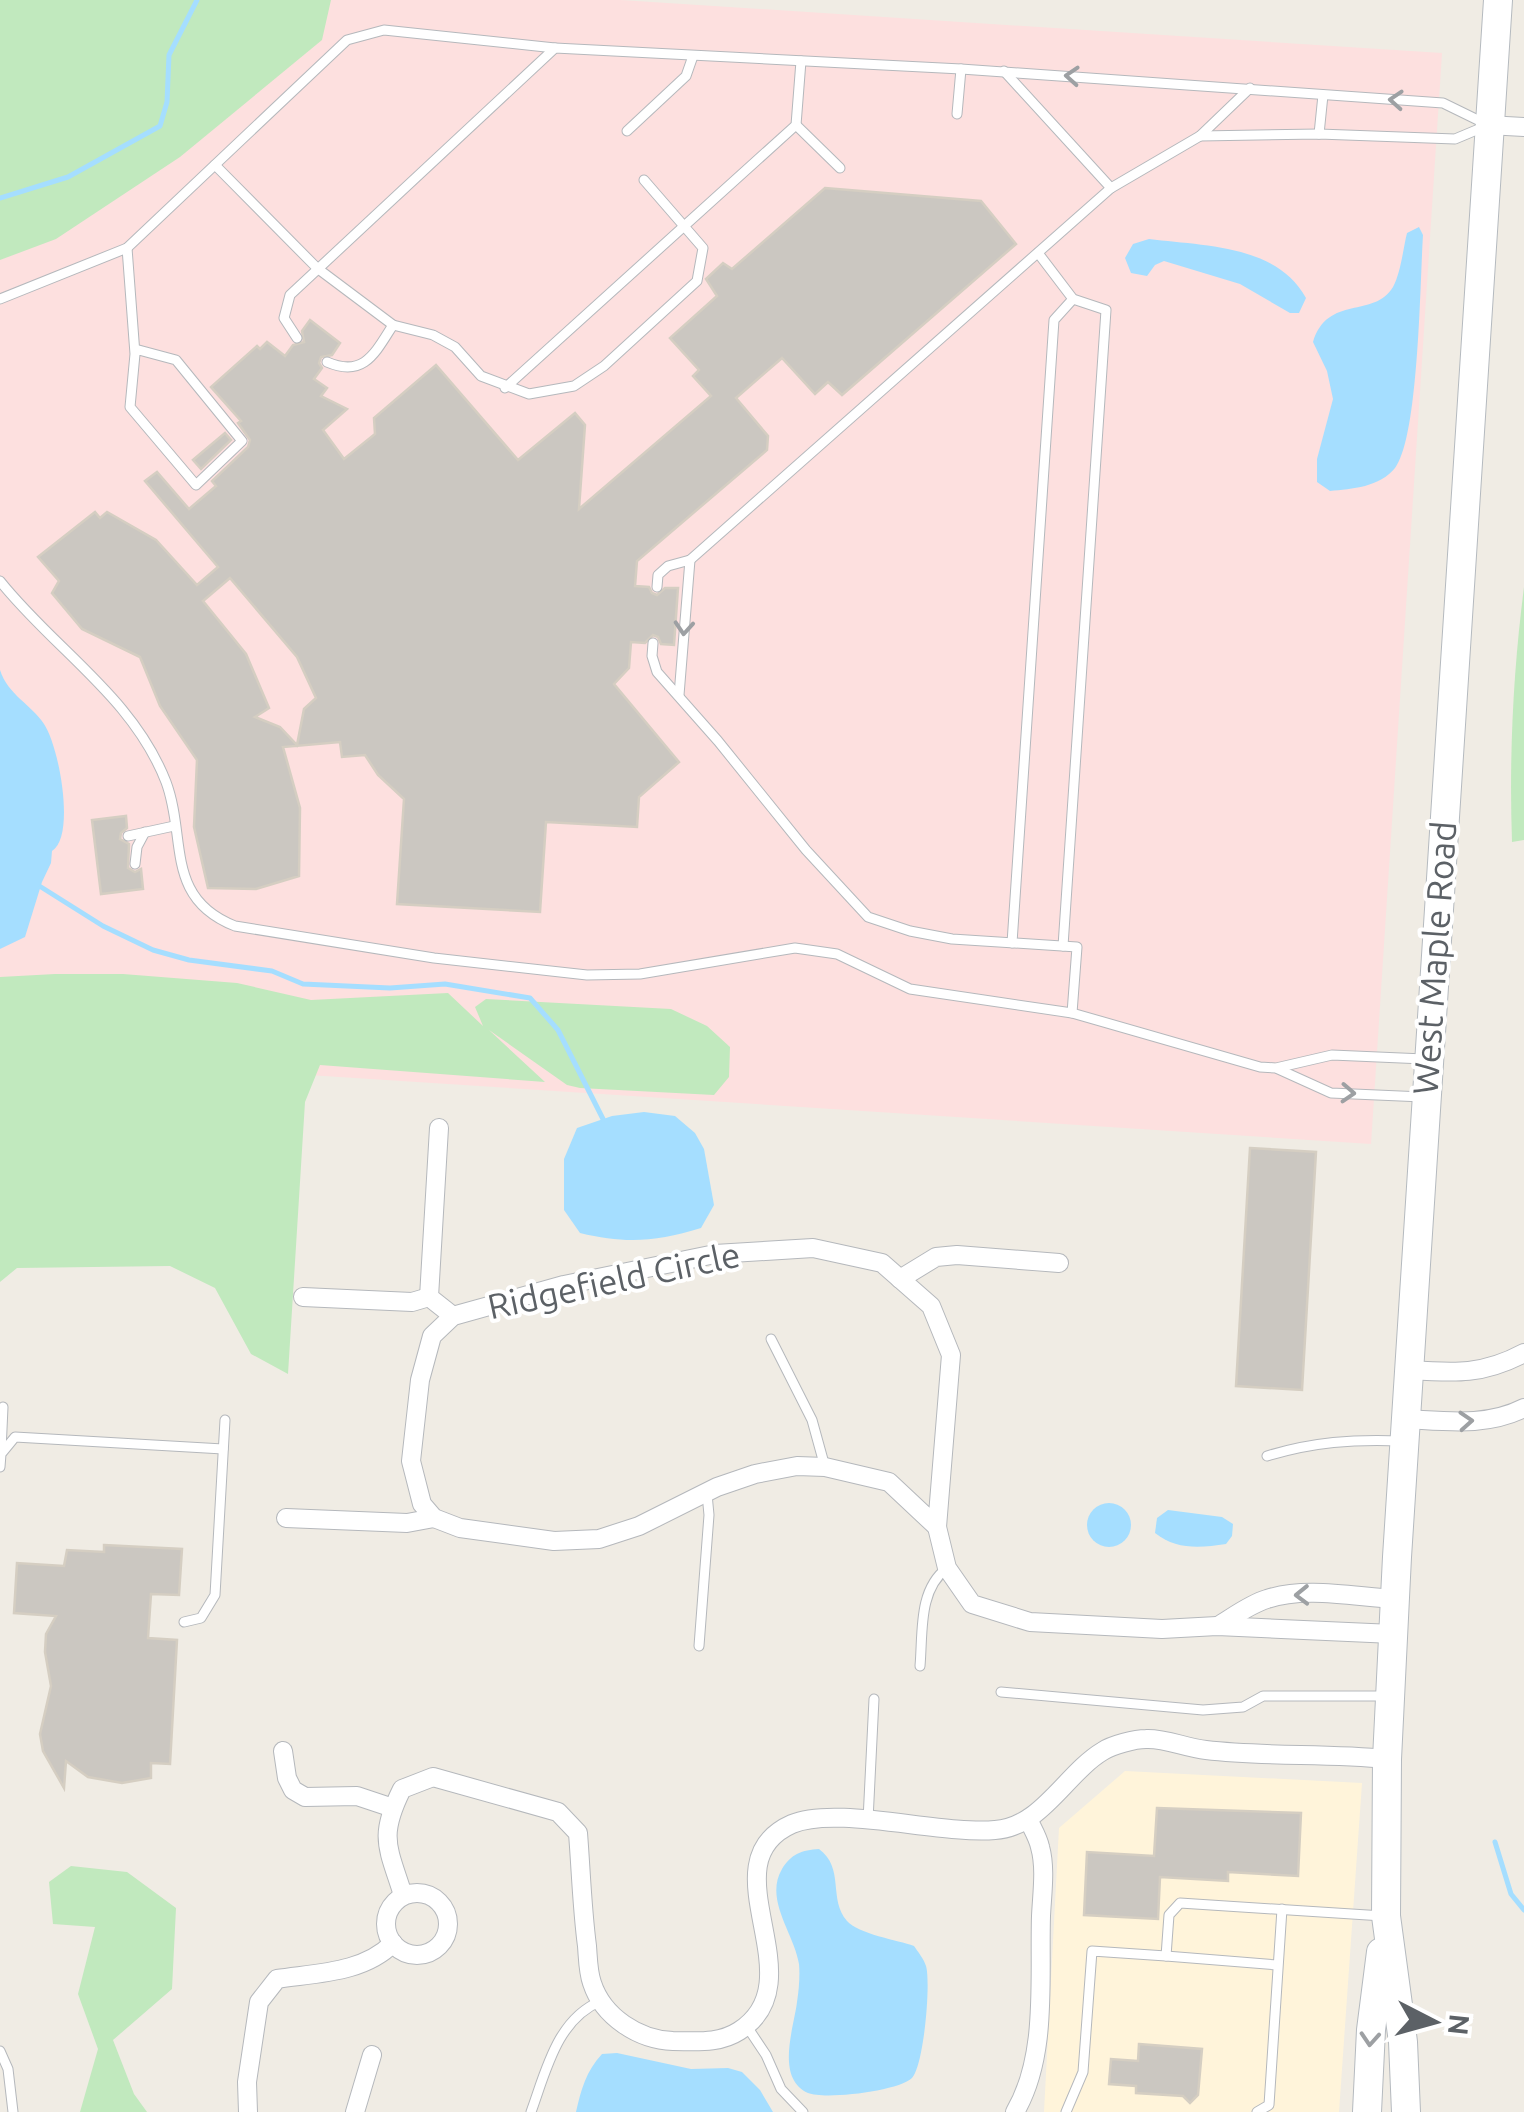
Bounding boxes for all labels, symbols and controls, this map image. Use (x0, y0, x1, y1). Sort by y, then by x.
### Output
one-way arrow (1064, 66, 1080, 87)
one-way arrow (1388, 89, 1404, 111)
one-way arrow (674, 620, 696, 636)
street label: West Maple Road (1404, 820, 1464, 1096)
one-way arrow (1341, 1083, 1357, 1104)
street label: Ridgefield Circle (484, 1234, 744, 1326)
one-way arrow (1459, 1410, 1475, 1432)
one-way arrow (1294, 1585, 1310, 1606)
north arrow (1384, 1972, 1484, 2072)
text: N (1443, 2013, 1476, 2037)
one-way arrow (1360, 2032, 1382, 2048)

